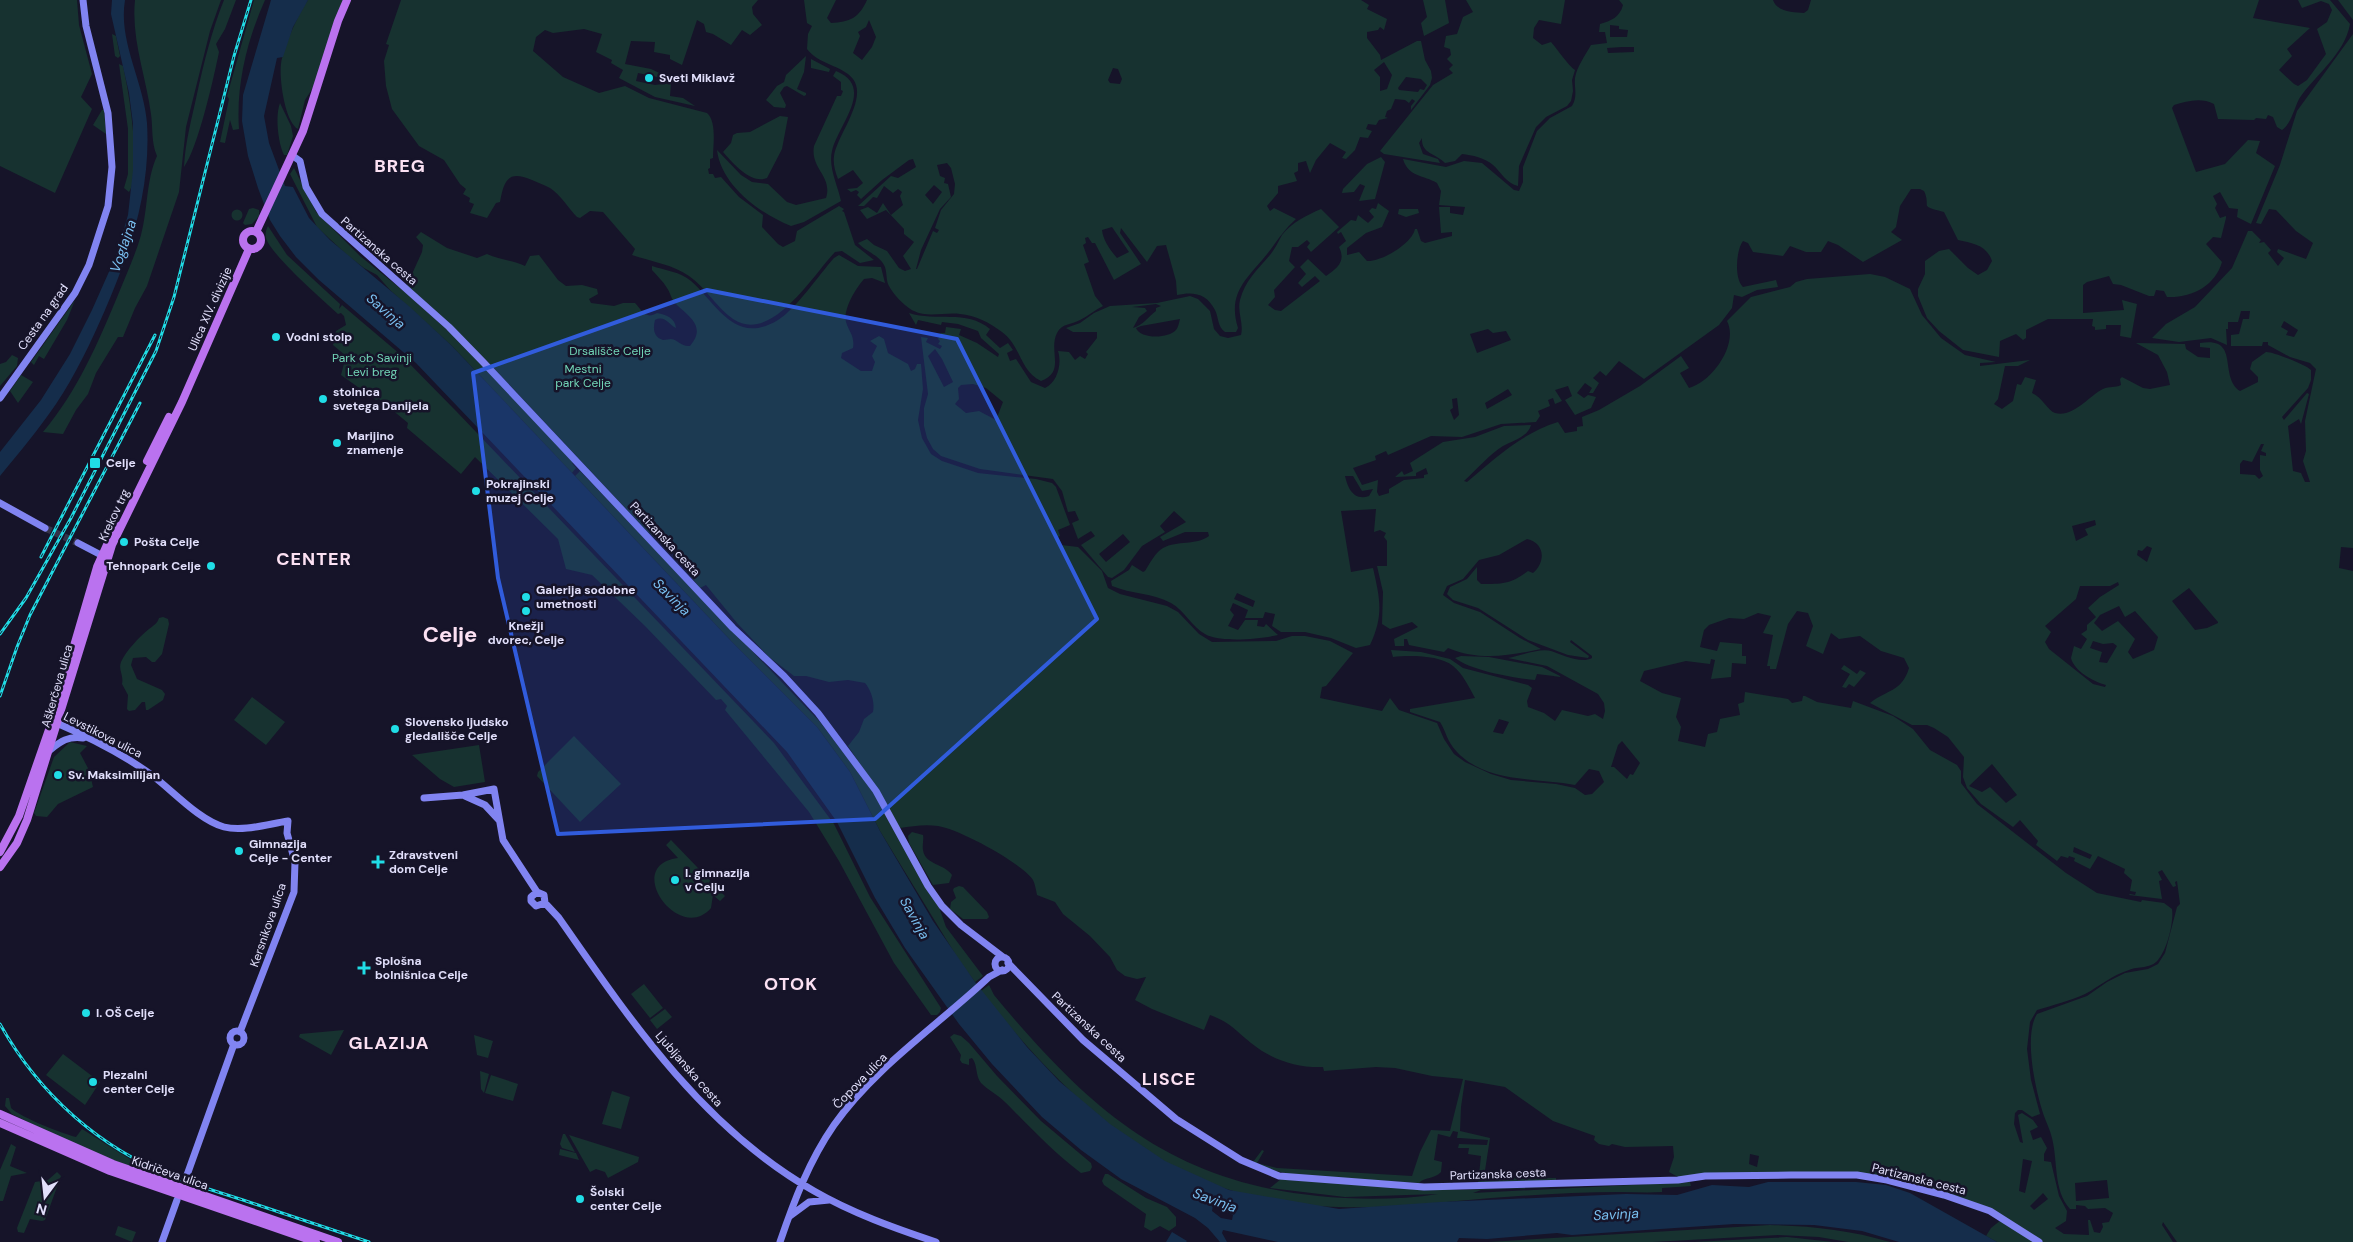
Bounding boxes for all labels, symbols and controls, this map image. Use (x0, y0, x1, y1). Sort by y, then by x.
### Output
place label: Sveti Miklavž (659, 70, 735, 86)
marker: Sveti Miklavž (643, 72, 655, 84)
district label: BREG (374, 154, 426, 178)
street label: Partizanska cesta (337, 213, 421, 289)
water label: Voglajna (106, 217, 141, 275)
street label: Ulica XIV. divizije (184, 264, 236, 354)
street label: Cesta na grad (14, 281, 72, 353)
water label: Savinja (363, 289, 409, 333)
place label: Vodni stolp (286, 329, 352, 345)
marker: Vodni stolp (270, 331, 282, 343)
park label: Drsališče Celje (569, 343, 651, 359)
park label: Park ob Savinji Levi breg (332, 350, 412, 380)
park label: Mestni park Celje (555, 361, 611, 391)
place label: stolnica svetega Danijela (333, 384, 429, 414)
marker: stolnica svetega Danijela (317, 393, 329, 405)
place label: Marijino znamenje (347, 428, 404, 458)
marker: Marijino znamenje (331, 437, 343, 449)
place label: Celje (106, 455, 136, 471)
marker: Celje (88, 456, 102, 470)
place label: Pokrajinski muzej Celje (486, 476, 554, 506)
marker: Pokrajinski muzej Celje (470, 485, 482, 497)
street label: Krekov trg (95, 486, 133, 544)
street label: Partizanska cesta (626, 498, 704, 580)
place label: Pošta Celje (134, 534, 199, 550)
marker: Pošta Celje (118, 536, 130, 548)
district label: CENTER (276, 547, 352, 571)
place label: Tehnopark Celje (106, 558, 201, 574)
marker: Tehnopark Celje (205, 560, 217, 572)
water label: Savinja (649, 574, 695, 620)
place label: Galerija sodobne umetnosti (536, 582, 636, 612)
marker: Galerija sodobne umetnosti (520, 591, 532, 603)
marker: Knežji dvorec, Celje (520, 605, 532, 617)
place label: Knežji dvorec, Celje (488, 618, 564, 648)
district label: Celje (423, 620, 477, 649)
street label: Aškerčeva ulica (38, 643, 76, 729)
street label: Levstikova ulica (61, 708, 145, 762)
place label: Slovensko ljudsko gledališče Celje (405, 714, 508, 744)
marker: Slovensko ljudsko gledališče Celje (389, 723, 401, 735)
place label: Sv. Maksimilijan (68, 767, 160, 783)
marker: Sv. Maksimilijan (52, 769, 64, 781)
place label: Gimnazija Celje - Center (249, 836, 332, 866)
marker: Gimnazija Celje - Center (233, 845, 245, 857)
place label: Zdravstveni dom Celje (389, 847, 458, 877)
marker: Zdravstveni dom Celje (371, 855, 385, 869)
place label: I. gimnazija v Celju (685, 865, 750, 895)
marker: I. gimnazija v Celju (669, 874, 681, 886)
street label: Kersnikova ulica (246, 881, 290, 969)
water label: Savinja (896, 894, 934, 943)
place label: Splošna bolnišnica Celje (375, 953, 468, 983)
marker: Splošna bolnišnica Celje (357, 961, 371, 975)
district label: OTOK (764, 972, 818, 996)
street label: Partizanska cesta (1048, 988, 1130, 1066)
place label: I. OŠ Celje (96, 1005, 154, 1021)
marker: I. OŠ Celje (80, 1007, 92, 1019)
street label: Ljubljanska cesta (652, 1028, 726, 1110)
district label: GLAZIJA (348, 1031, 430, 1055)
street label: Čopova ulica (829, 1050, 891, 1112)
place label: Plezalni center Celje (103, 1067, 175, 1097)
district label: LISCE (1142, 1067, 1196, 1091)
marker: Plezalni center Celje (87, 1076, 99, 1088)
street label: Kidričeva ulica (130, 1152, 210, 1194)
street label: Partizanska cesta (1870, 1160, 1968, 1198)
street label: Partizanska cesta (1449, 1164, 1547, 1184)
north arrow (20, 1172, 70, 1222)
place label: Šolski center Celje (590, 1184, 662, 1214)
water label: Savinja (1190, 1184, 1240, 1216)
marker: Šolski center Celje (574, 1193, 586, 1205)
text: N (34, 1200, 49, 1220)
water label: Savinja (1593, 1204, 1640, 1224)

